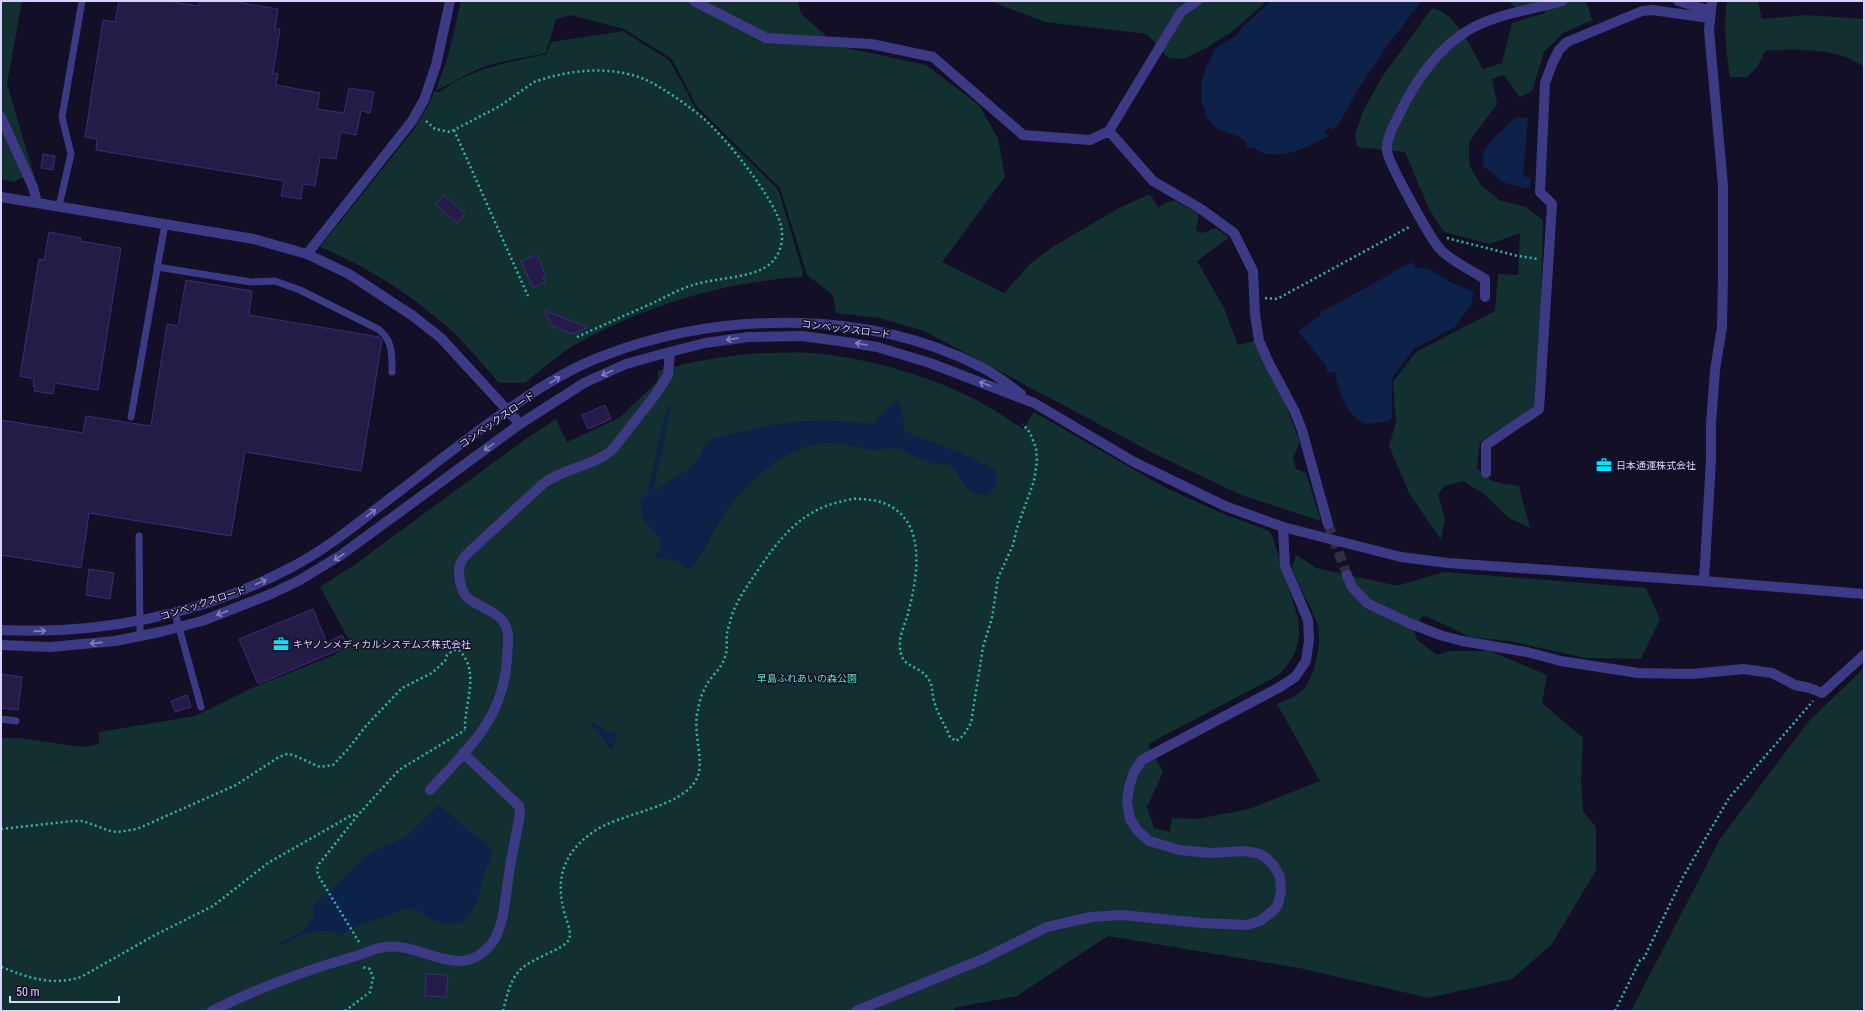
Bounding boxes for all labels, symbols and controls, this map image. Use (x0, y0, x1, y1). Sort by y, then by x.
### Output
street label: コンベックスロード (801, 318, 891, 340)
one-way arrow (726, 336, 739, 343)
one-way arrow (855, 340, 868, 348)
one-way arrow (601, 370, 613, 377)
one-way arrow (549, 376, 560, 384)
one-way arrow (979, 380, 991, 388)
street label: コンベックスロード (457, 390, 537, 450)
one-way arrow (484, 443, 495, 451)
office icon: 日本通運株式会社 (1595, 456, 1613, 474)
place label: 日本通運株式会社 (1616, 460, 1696, 471)
one-way arrow (365, 509, 376, 518)
one-way arrow (333, 553, 345, 561)
one-way arrow (255, 578, 267, 585)
street label: コンベックスロード (159, 584, 247, 622)
one-way arrow (217, 610, 229, 618)
one-way arrow (33, 627, 46, 634)
office icon: キヤノンメディカルシステムズ株式会社 (272, 635, 290, 653)
place label: キヤノンメディカルシステムズ株式会社 (293, 639, 471, 650)
one-way arrow (90, 640, 103, 647)
park label: 早島ふれあいの森公園 (757, 673, 857, 684)
scale bar (10, 978, 119, 1004)
text: 50 m (16, 985, 40, 999)

